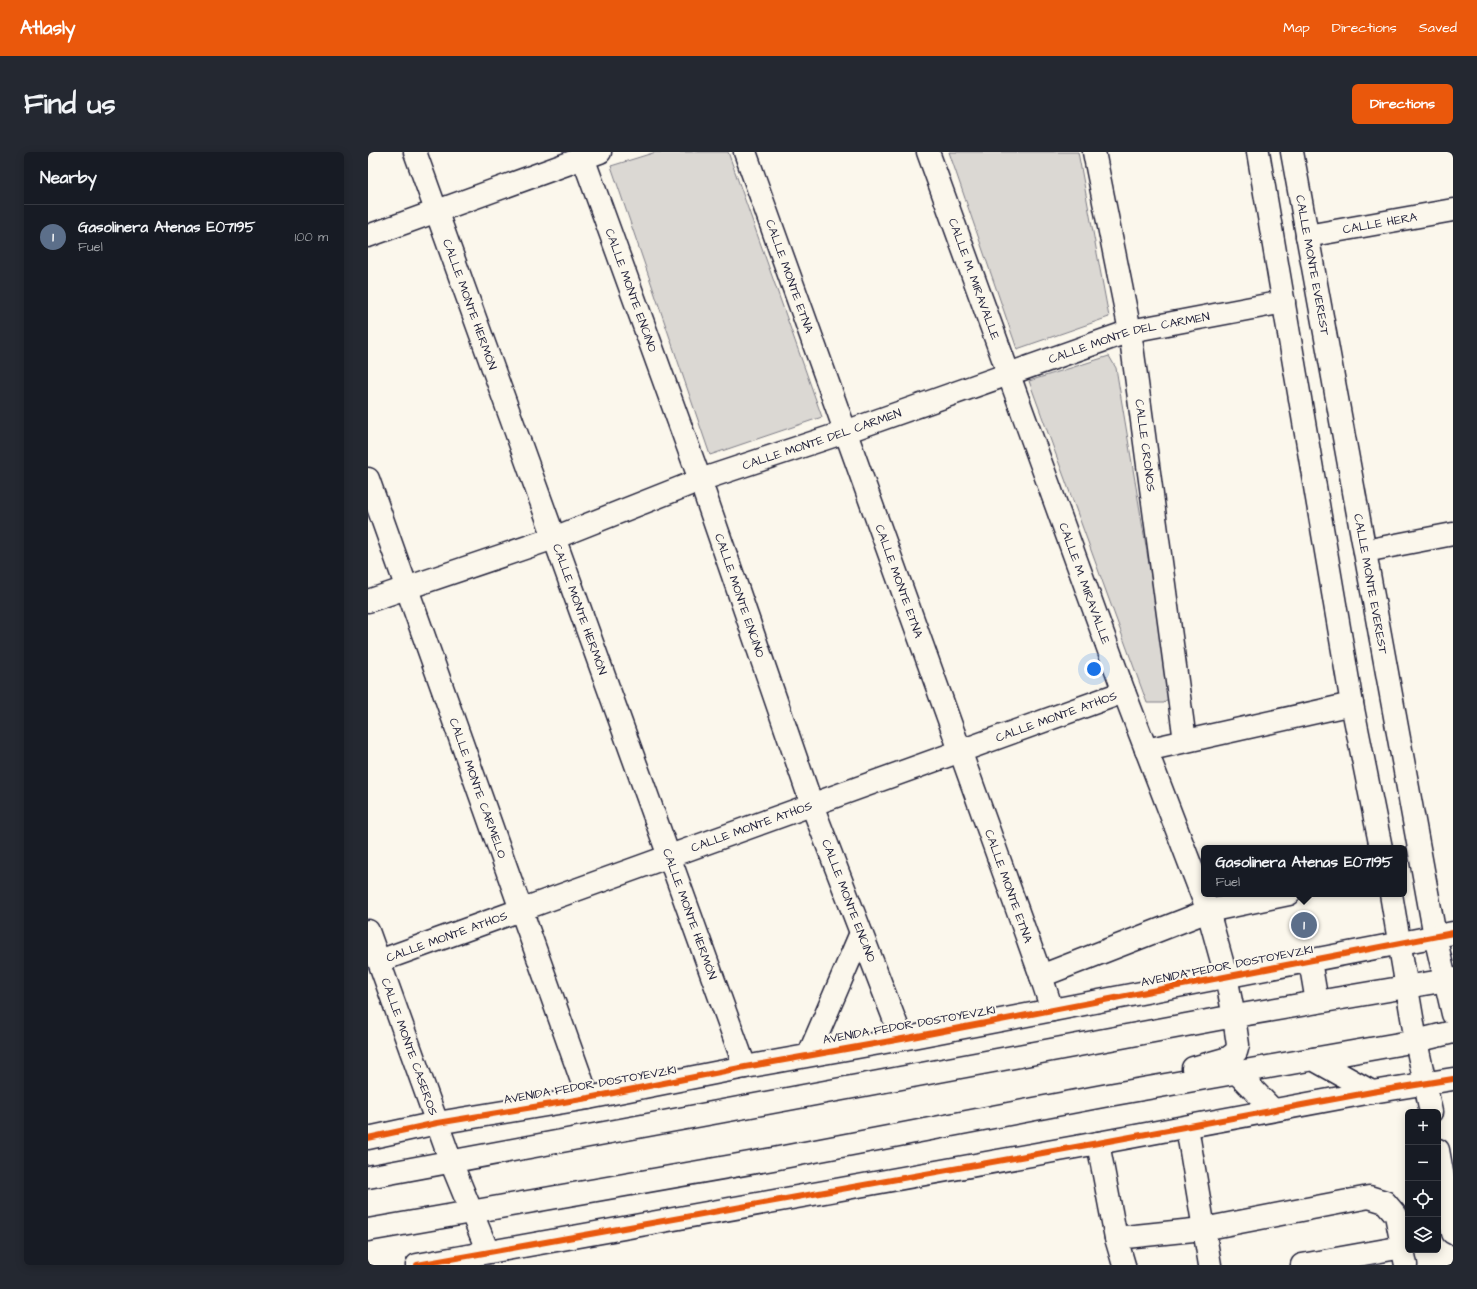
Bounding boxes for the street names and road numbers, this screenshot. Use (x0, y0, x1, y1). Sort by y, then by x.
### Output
street label: CALLE MONTE EVEREST (1292, 194, 1334, 337)
street label: CALLE HERA (1341, 208, 1419, 238)
street label: CALLE M. MIRAVALLE (944, 216, 1004, 342)
street label: CALLE MONTE ETNA (761, 217, 818, 336)
street label: CALLE MONTE ENCINO (601, 226, 661, 354)
street label: CALLE MONTE HERMÓN (439, 237, 502, 373)
street label: CALLE MONTE DEL CARMEN (1046, 308, 1212, 368)
street label: CALLE CRONOS (1131, 398, 1160, 493)
street label: CALLE MONTE DEL CARMEN (740, 404, 904, 474)
street label: CALLE MONTE EVEREST (1350, 512, 1392, 656)
street label: CALLE M. MIRAVALLE (1055, 520, 1114, 647)
street label: CALLE MONTE ETNA (871, 522, 927, 641)
street label: CALLE MONTE ENCINO (711, 531, 769, 660)
street label: CALLE MONTE HERMÓN (548, 541, 611, 677)
street label: CALLE MONTE ATHOS (993, 687, 1119, 746)
street label: CALLE MONTE CARMELO (445, 716, 511, 861)
street label: CALLE MONTE ATHOS (688, 797, 815, 856)
street label: CALLE MONTE ETNA (981, 827, 1037, 945)
street label: CALLE MONTE ENCINO (817, 837, 880, 964)
street label: CALLE MONTE HERMÓN (658, 846, 721, 982)
street label: CALLE MONTE ATHOS (384, 907, 510, 966)
street label: AVENIDA FEDOR DOSTOYEVZKI (1139, 941, 1315, 991)
street label: CALLE MONTE CASEROS (377, 976, 442, 1118)
street label: AVENIDA FEDOR DOSTOYEVZKI (821, 1001, 997, 1049)
street label: AVENIDA FEDOR DOSTOYEVZKI (502, 1061, 678, 1109)

